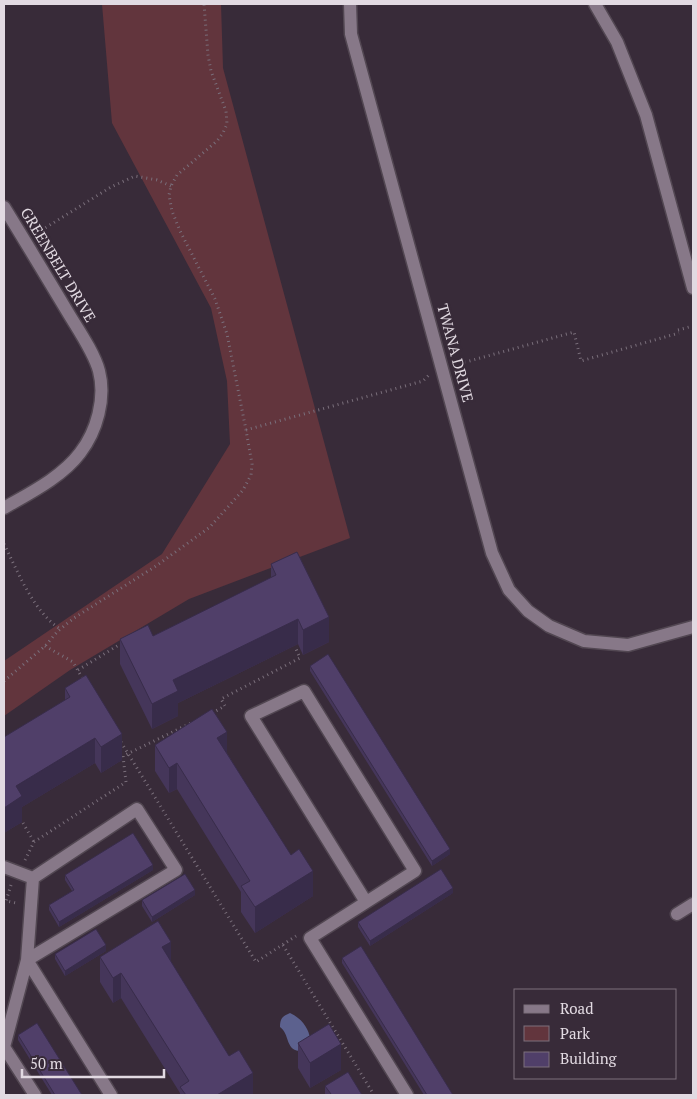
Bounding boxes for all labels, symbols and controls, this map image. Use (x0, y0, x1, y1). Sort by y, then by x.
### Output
street label: GREENBELT DRIVE (17, 203, 101, 326)
street label: TWANA DRIVE (433, 301, 479, 404)
legend (514, 989, 677, 1079)
text: Road (560, 998, 593, 1018)
text: Park (560, 1023, 590, 1043)
scale bar (22, 1046, 165, 1078)
text: Building (560, 1048, 618, 1068)
text: 50 m (30, 1053, 63, 1073)

